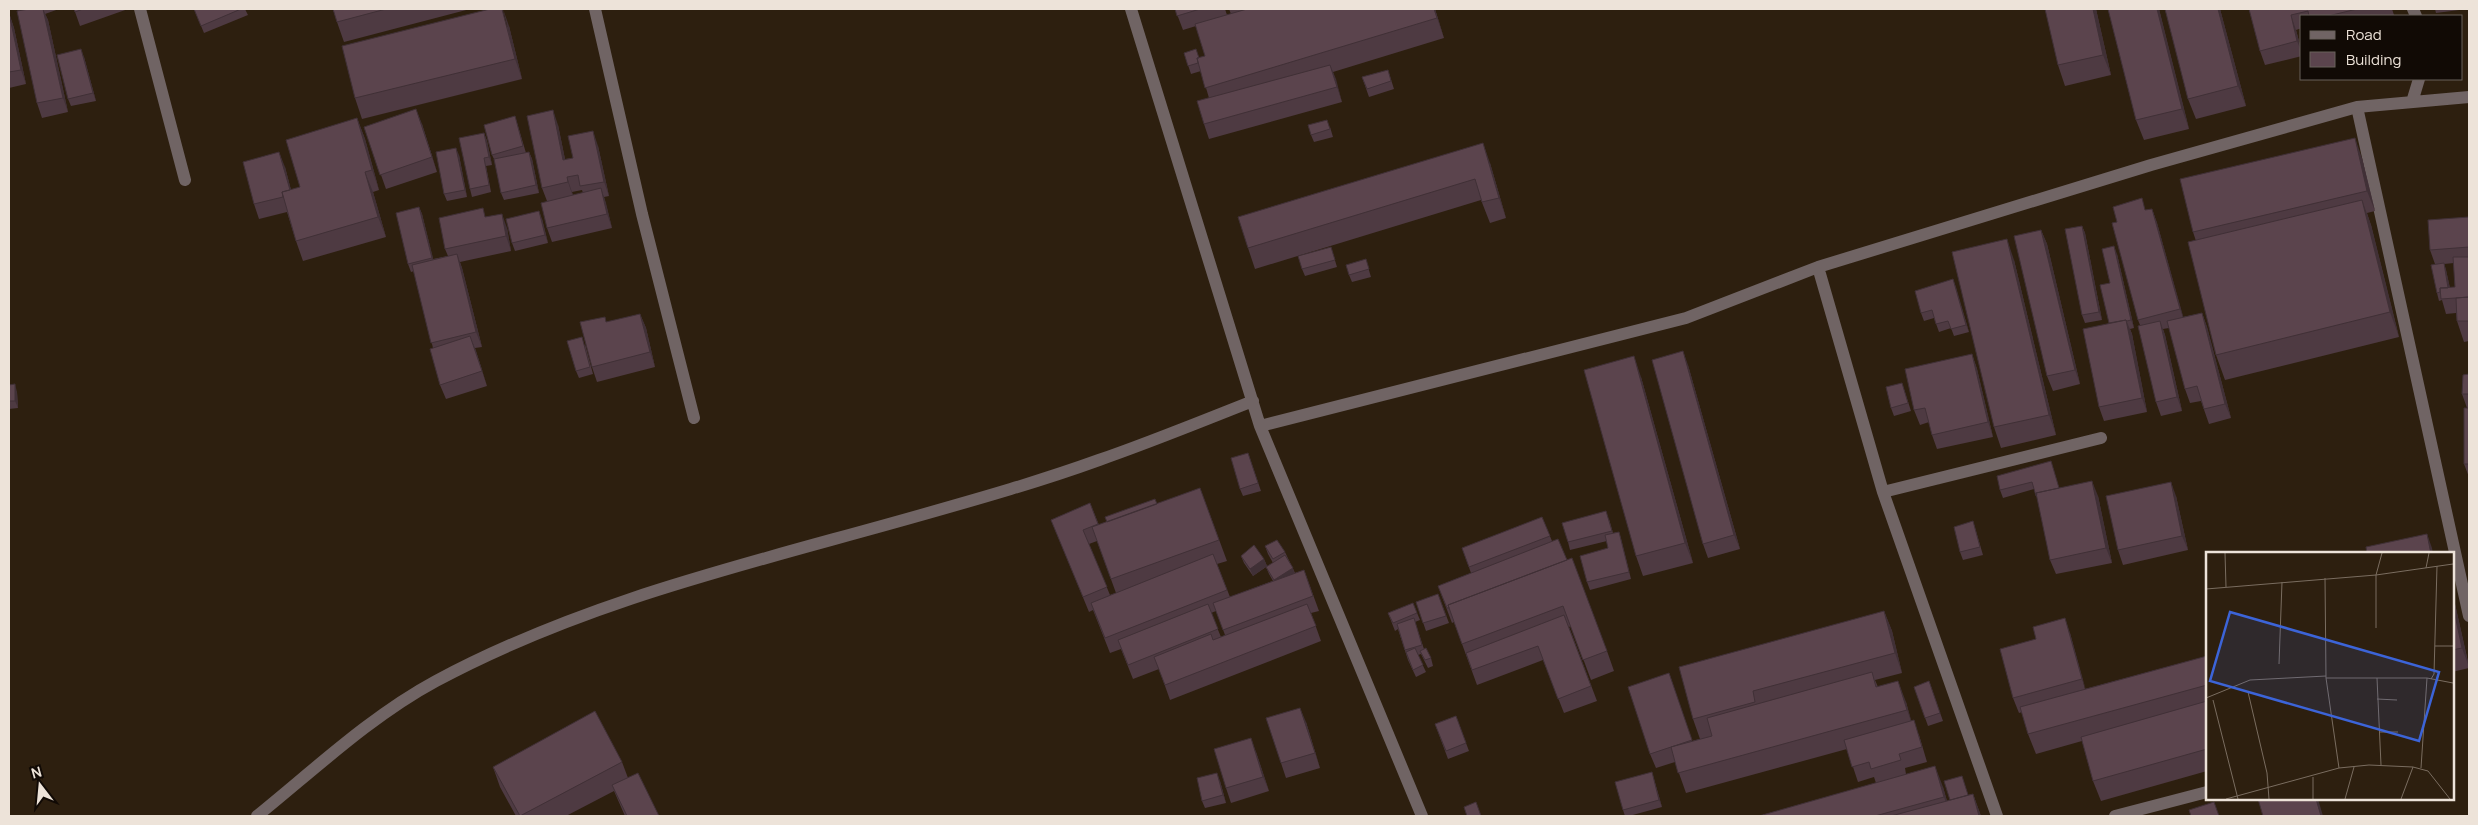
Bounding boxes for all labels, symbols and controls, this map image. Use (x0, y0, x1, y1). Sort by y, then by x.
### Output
legend (2300, 15, 2463, 80)
text: Road (2346, 24, 2382, 45)
text: Building (2346, 49, 2401, 70)
inset map (2206, 552, 2453, 800)
north arrow (15, 760, 65, 810)
text: N (29, 762, 44, 783)

